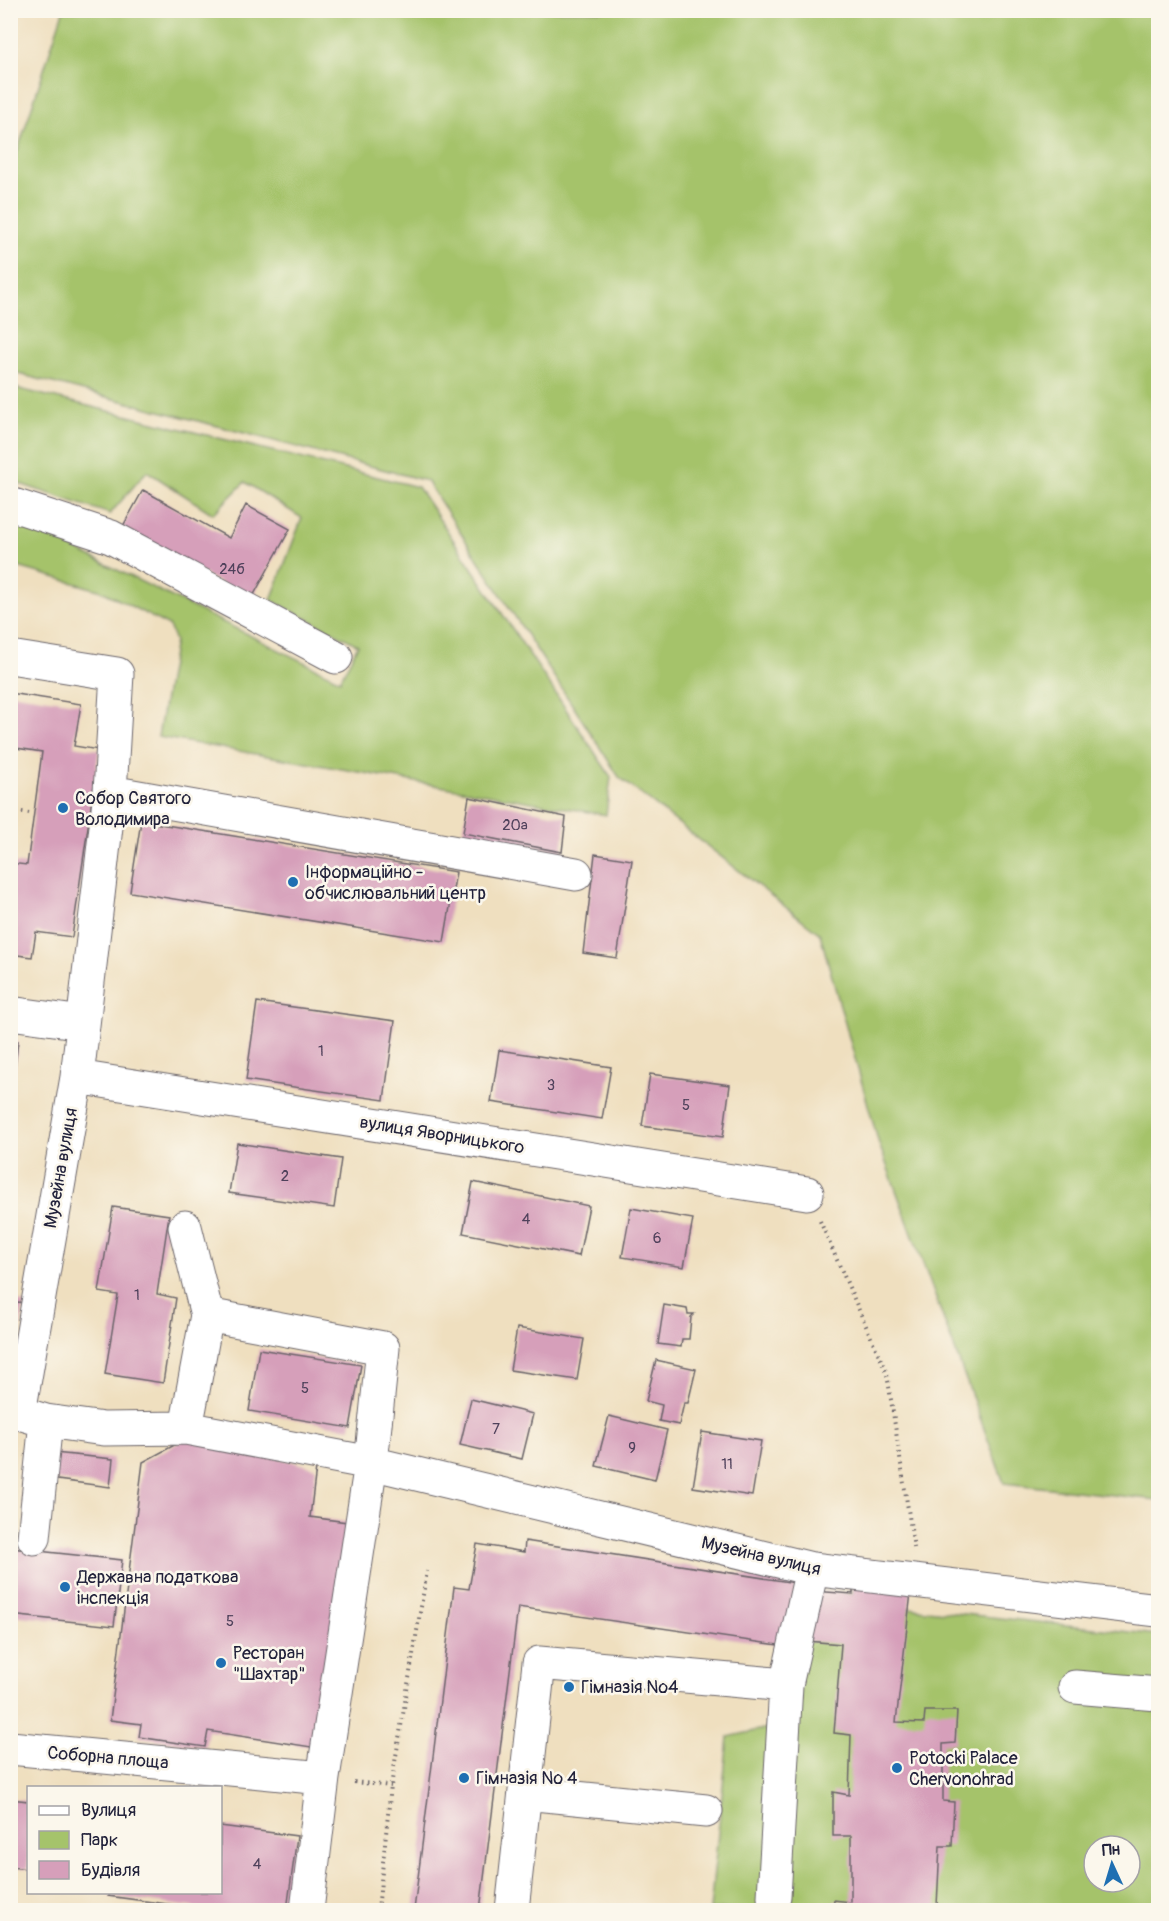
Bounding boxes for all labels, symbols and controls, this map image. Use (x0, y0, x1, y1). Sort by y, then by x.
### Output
house number: 24б (219, 560, 245, 579)
place label: Собор Святого Володимира (75, 787, 191, 831)
marker: Собор Святого Володимира (56, 801, 70, 815)
house number: 20а (502, 816, 528, 835)
place label: Інформаційно - обчислювальний центр (305, 861, 486, 905)
marker: Інформаційно - обчислювальний центр (286, 875, 300, 889)
house number: 1 (318, 1042, 324, 1061)
house number: 3 (547, 1076, 555, 1095)
house number: 5 (682, 1096, 690, 1115)
street label: Музейна вулиця (39, 1106, 83, 1230)
street label: вулиця Яворницького (358, 1111, 526, 1159)
house number: 2 (281, 1167, 289, 1186)
house number: 4 (522, 1210, 531, 1229)
house number: 6 (653, 1229, 661, 1248)
house number: 1 (134, 1286, 140, 1305)
house number: 5 (301, 1379, 309, 1398)
house number: 7 (492, 1420, 500, 1439)
house number: 9 (628, 1439, 636, 1458)
house number: 11 (721, 1455, 733, 1474)
street label: Музейна вулиця (699, 1531, 823, 1581)
place label: Державна податкова інспекція (76, 1566, 238, 1610)
marker: Державна податкова інспекція (58, 1580, 72, 1594)
house number: 5 (226, 1612, 234, 1631)
place label: Ресторан "Шахтар" (233, 1642, 306, 1686)
marker: Ресторан "Шахтар" (214, 1656, 228, 1670)
place label: Гімназія №4 (581, 1676, 679, 1699)
marker: Гімназія №4 (562, 1680, 576, 1694)
street label: Соборна площа (46, 1741, 170, 1775)
place label: Potocki Palace Chervonohrad (909, 1747, 1018, 1791)
marker: Potocki Palace Chervonohrad (890, 1761, 904, 1775)
place label: Гімназія № 4 (476, 1767, 578, 1790)
marker: Гімназія № 4 (457, 1771, 471, 1785)
legend (27, 1786, 222, 1894)
text: Вулиця (81, 1799, 136, 1822)
text: Парк (81, 1829, 118, 1852)
north arrow (1082, 1834, 1142, 1894)
text: Пн (1102, 1839, 1121, 1861)
house number: 4 (253, 1855, 262, 1874)
text: Будівля (81, 1859, 140, 1882)

